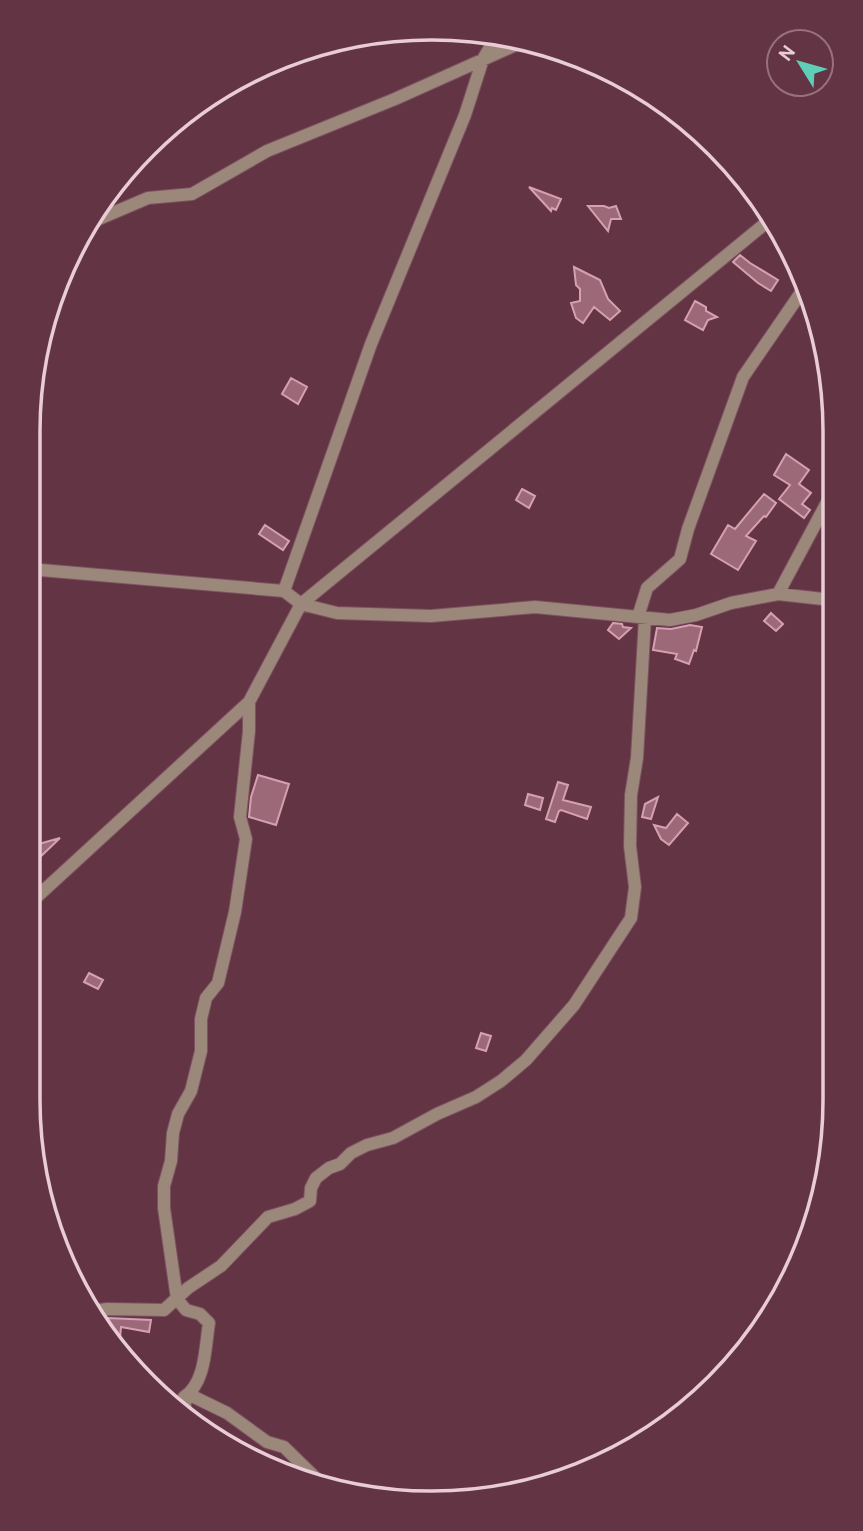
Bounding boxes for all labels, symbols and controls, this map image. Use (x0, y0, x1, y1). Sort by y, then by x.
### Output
north arrow (765, 28, 835, 98)
text: N (774, 41, 802, 67)

